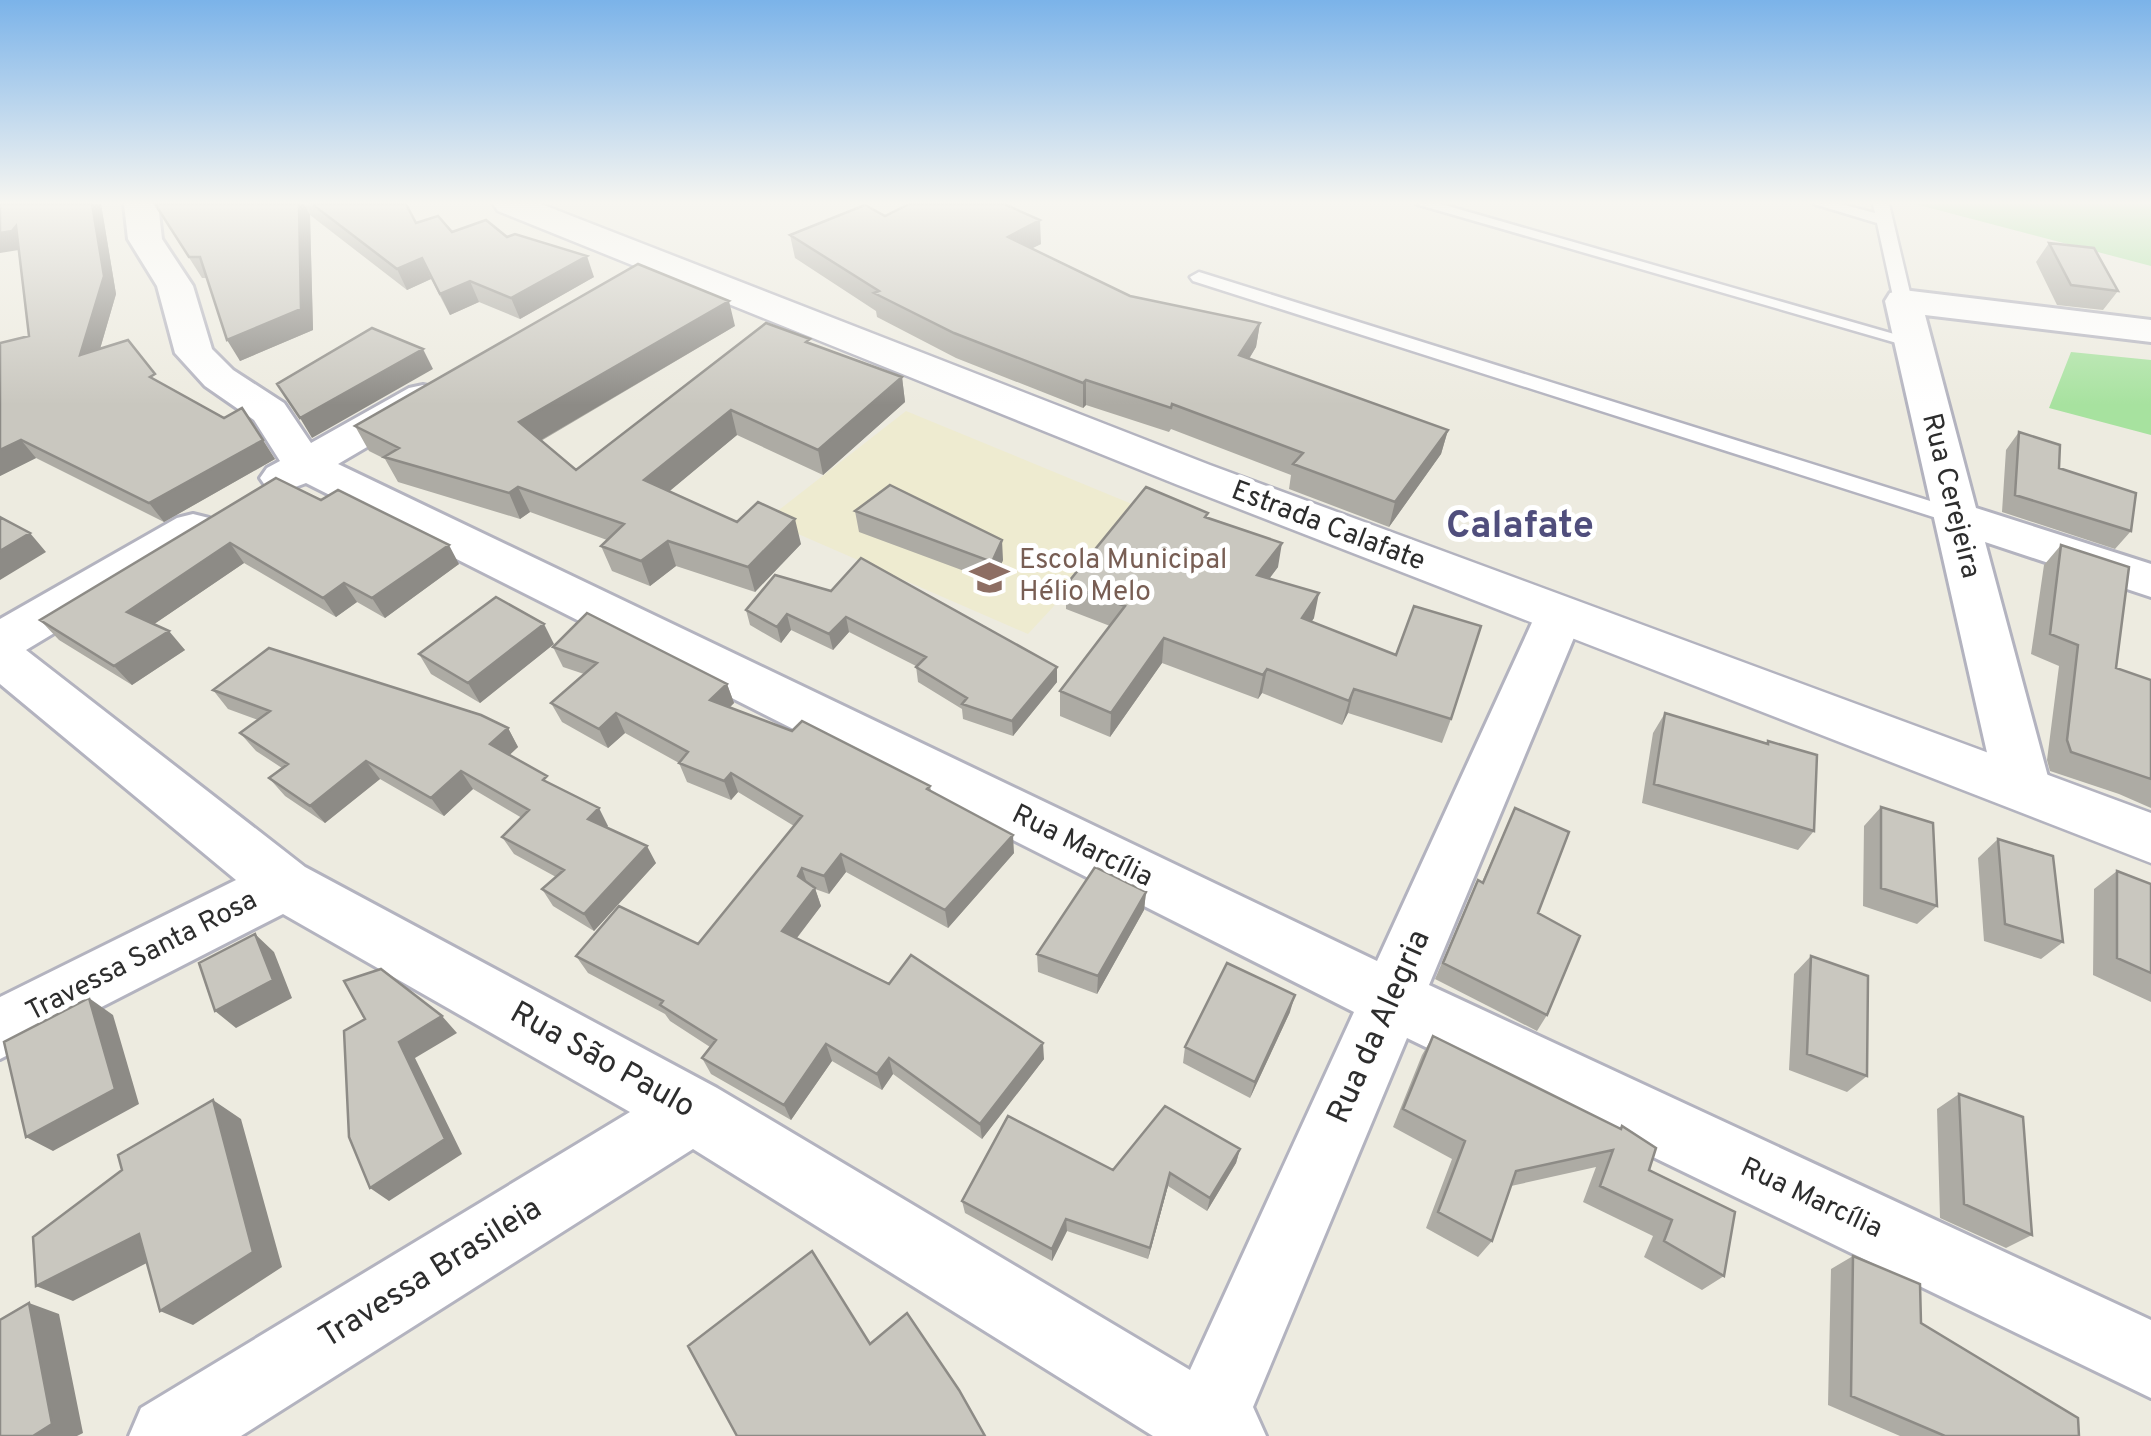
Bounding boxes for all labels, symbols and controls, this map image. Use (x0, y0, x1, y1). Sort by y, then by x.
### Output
street label: Rua Cerejeira (1912, 410, 1988, 582)
street label: Estrada Calafate (1226, 473, 1430, 581)
district label: Calafate (1446, 503, 1594, 552)
place label: Escola Municipal Hélio Melo (1019, 543, 1227, 611)
school or university icon: Escola Municipal Hélio Melo (968, 556, 1010, 598)
street label: Rua Marcília (1005, 797, 1159, 897)
street label: Travessa Santa Rosa (20, 883, 264, 1031)
street label: Rua da Alegria (1319, 924, 1441, 1130)
street label: Rua São Paulo (502, 994, 702, 1128)
street label: Rua Marcília (1734, 1150, 1888, 1248)
street label: Travessa Brasileia (312, 1189, 550, 1359)

